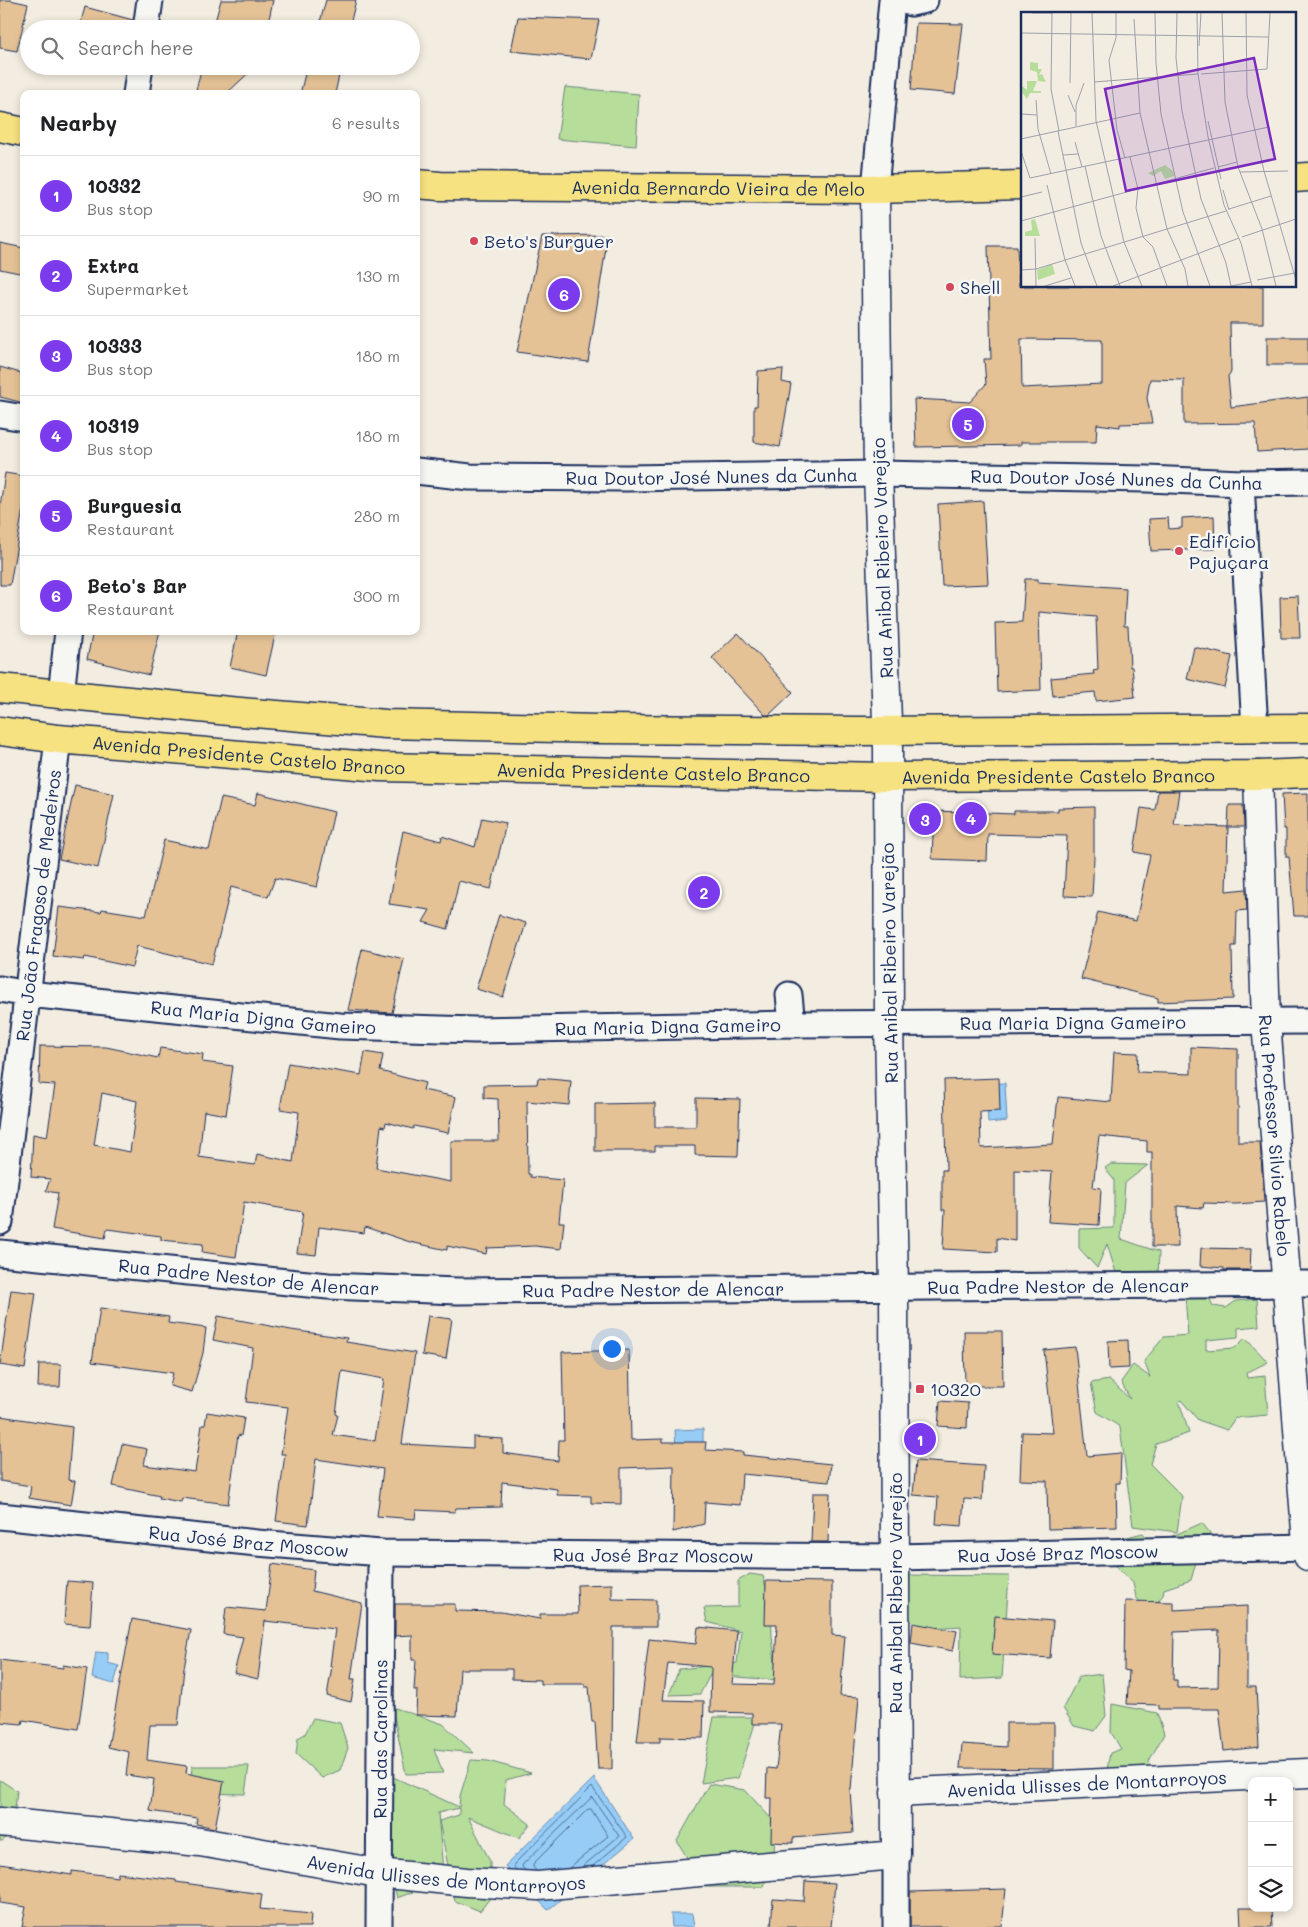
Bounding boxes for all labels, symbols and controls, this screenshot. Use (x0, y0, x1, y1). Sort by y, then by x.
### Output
inset map (1021, 12, 1296, 288)
search box (20, 20, 420, 75)
icon: search (38, 34, 66, 62)
text: Search here (78, 35, 194, 60)
text: Nearby (40, 109, 117, 136)
text: 6 results (332, 112, 400, 133)
text: 10332 (87, 173, 141, 198)
street label: Avenida Bernardo Vieira de Melo (571, 175, 865, 201)
text: 1 (52, 185, 60, 206)
text: 90 m (363, 185, 400, 206)
text: Bus stop (87, 198, 153, 219)
place label: Beto's Burguer (484, 229, 614, 253)
marker: Beto's Burguer (468, 235, 480, 247)
text: Extra (87, 253, 139, 278)
text: 2 (52, 265, 60, 286)
text: 130 m (356, 265, 400, 286)
pin: 6 (548, 275, 580, 313)
place label: Shell (960, 275, 1000, 299)
text: Supermarket (87, 278, 189, 299)
marker: Shell (944, 281, 956, 293)
text: 10333 (87, 333, 142, 358)
text: 3 (51, 345, 61, 366)
text: 180 m (355, 345, 400, 366)
text: Bus stop (87, 358, 153, 379)
pin: 5 (952, 405, 984, 443)
text: 10319 (87, 413, 139, 438)
text: 4 (51, 425, 61, 446)
text: 180 m (355, 425, 400, 446)
street label: Rua Anibal Ribeiro Varejão (866, 437, 898, 679)
text: Bus stop (87, 438, 153, 459)
street label: Rua Doutor José Nunes da Cunha (565, 462, 858, 490)
street label: Rua Doutor José Nunes da Cunha (970, 464, 1263, 495)
text: Burguesia (87, 493, 182, 518)
text: 5 (51, 505, 61, 526)
text: 280 m (354, 505, 400, 526)
text: Restaurant (87, 518, 175, 539)
place label: Edifício Pajuçara (1189, 529, 1269, 574)
marker: Edifício Pajuçara (1173, 545, 1185, 557)
text: Beto's Bar (87, 573, 187, 598)
text: 6 (51, 585, 61, 606)
text: 300 m (353, 585, 400, 606)
text: Restaurant (87, 598, 175, 619)
street label: Avenida Presidente Castelo Branco (91, 730, 406, 779)
street label: Avenida Presidente Castelo Branco (496, 757, 811, 787)
street label: Avenida Presidente Castelo Branco (901, 763, 1215, 789)
street label: Rua João Fragoso de Medeiros (10, 768, 66, 1043)
pin: 4 (955, 799, 987, 837)
pin: 3 (909, 800, 941, 838)
street label: Rua Anibal Ribeiro Varejão (875, 842, 903, 1084)
pin: 2 (688, 873, 720, 911)
street label: Rua Maria Digna Gameiro (150, 995, 377, 1039)
street label: Rua Maria Digna Gameiro (960, 1010, 1186, 1035)
street label: Rua Maria Digna Gameiro (555, 1012, 781, 1040)
street label: Rua Professor Silvio Rabelo (1254, 1014, 1296, 1258)
street label: Rua Padre Nestor de Alencar (117, 1253, 380, 1300)
street label: Rua Padre Nestor de Alencar (927, 1273, 1189, 1299)
street label: Rua Padre Nestor de Alencar (522, 1276, 784, 1302)
your location (599, 1336, 625, 1362)
place label: 10320 (930, 1377, 981, 1401)
marker: 10320 (914, 1383, 926, 1395)
pin: 1 (904, 1420, 936, 1458)
street label: Rua Anibal Ribeiro Varejão (883, 1472, 907, 1713)
street label: Rua José Braz Moscow (147, 1520, 350, 1562)
street label: Rua José Braz Moscow (957, 1539, 1159, 1567)
street label: Rua José Braz Moscow (553, 1542, 754, 1568)
street label: Rua das Carolinas (368, 1659, 392, 1819)
street label: Avenida Ulisses de Montarroyos (946, 1765, 1228, 1802)
map controls (1248, 1777, 1293, 1912)
button: + (1248, 1777, 1293, 1822)
button: − (1248, 1822, 1293, 1867)
street label: Avenida Ulisses de Montarroyos (305, 1849, 587, 1898)
button: layers (1248, 1867, 1293, 1912)

